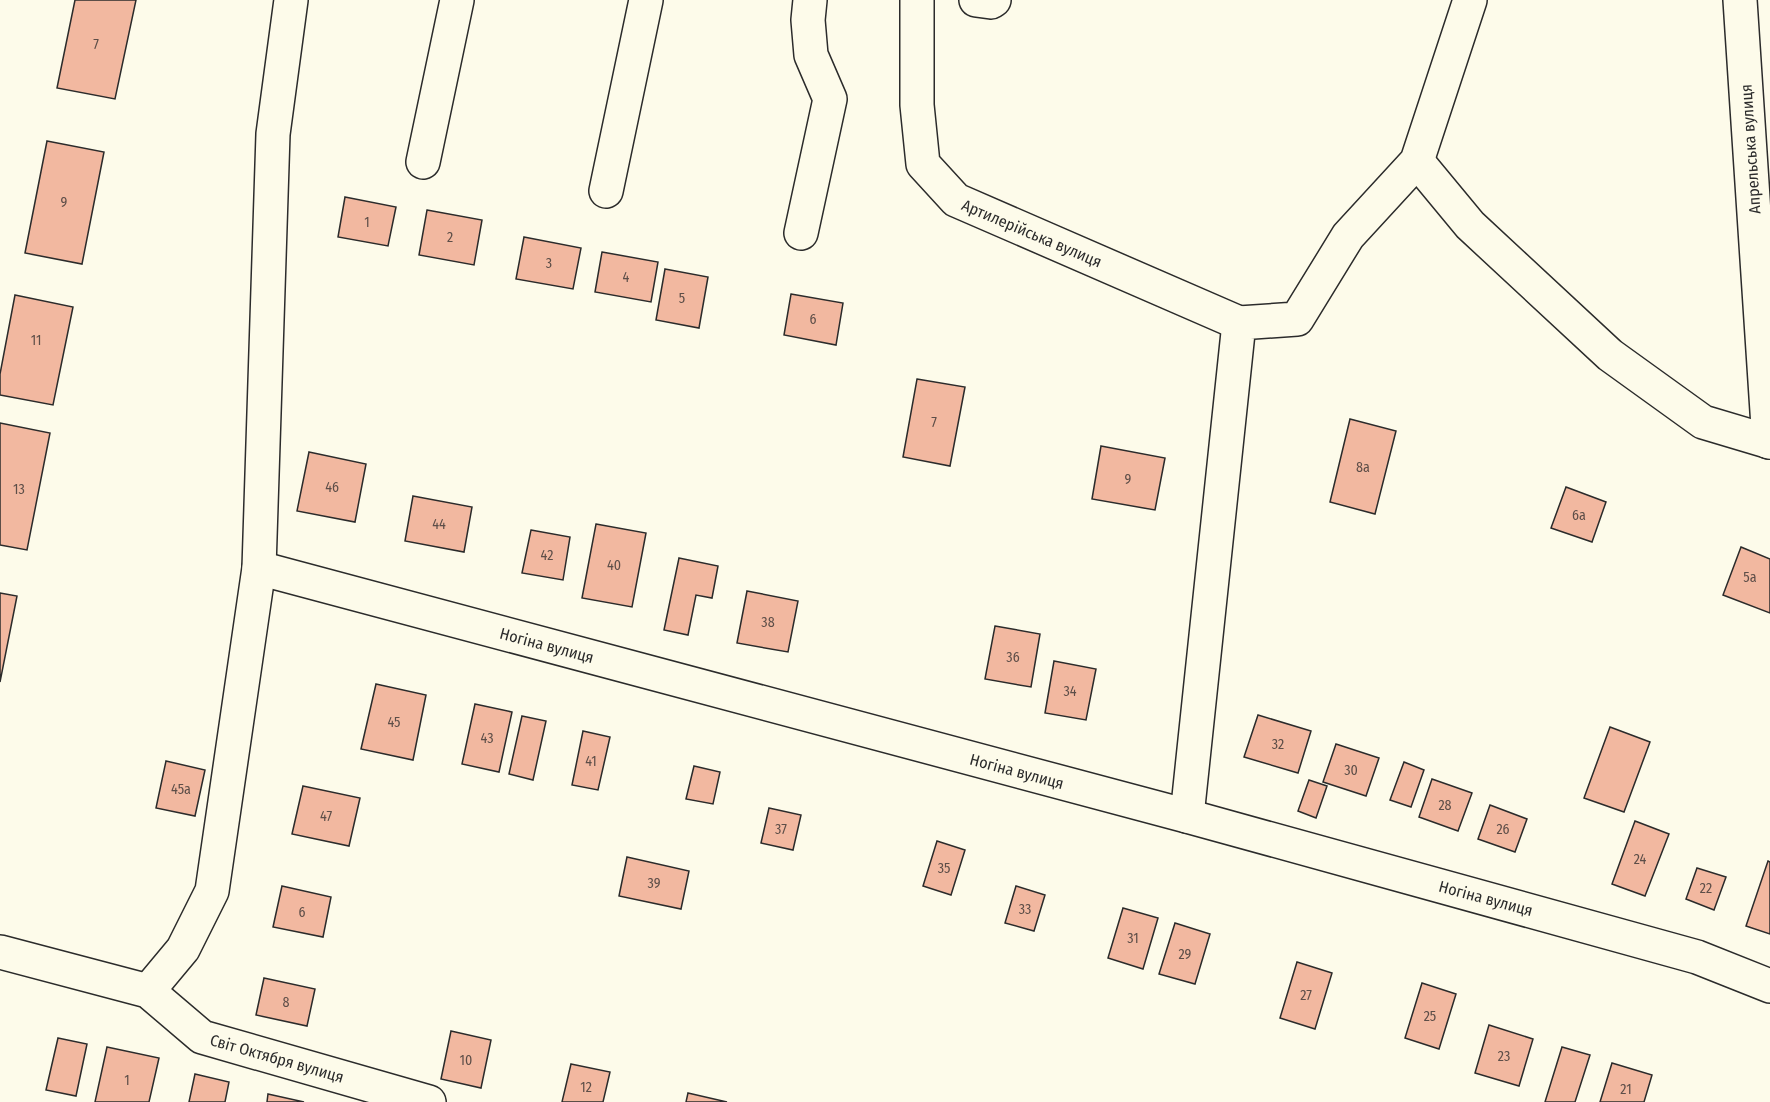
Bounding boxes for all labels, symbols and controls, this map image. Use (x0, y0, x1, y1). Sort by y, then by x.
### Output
house number: 7 (93, 36, 99, 53)
street label: Апрельська вулиця (1736, 84, 1765, 214)
house number: 9 (61, 194, 68, 211)
street label: Артилерійська вулиця (959, 195, 1105, 272)
house number: 1 (364, 214, 370, 231)
house number: 2 (447, 229, 453, 246)
house number: 3 (546, 255, 552, 272)
house number: 4 (623, 269, 630, 286)
house number: 5 (679, 290, 685, 307)
house number: 6 (810, 311, 817, 328)
house number: 11 (31, 332, 41, 349)
house number: 7 (931, 414, 937, 431)
house number: 8а (1356, 459, 1370, 476)
house number: 9 (1125, 471, 1132, 488)
house number: 46 (325, 479, 339, 496)
house number: 13 (13, 481, 25, 498)
house number: 6а (1572, 507, 1586, 524)
house number: 44 (432, 516, 446, 533)
house number: 42 (541, 547, 553, 564)
house number: 40 (607, 557, 621, 574)
house number: 5а (1743, 569, 1757, 586)
house number: 38 (761, 614, 775, 631)
street label: Ногіна вулиця (498, 624, 596, 667)
house number: 36 (1006, 649, 1020, 666)
house number: 34 (1063, 683, 1077, 700)
house number: 45 (387, 714, 401, 731)
house number: 43 (481, 730, 493, 747)
house number: 32 (1272, 736, 1284, 753)
street label: Ногіна вулиця (968, 750, 1066, 793)
house number: 41 (585, 753, 597, 770)
house number: 30 (1344, 762, 1358, 779)
house number: 45а (171, 781, 191, 798)
house number: 28 (1438, 797, 1452, 814)
house number: 47 (320, 808, 332, 825)
house number: 37 (775, 821, 787, 838)
house number: 26 (1496, 821, 1510, 838)
house number: 24 (1634, 851, 1647, 868)
house number: 35 (938, 860, 950, 877)
house number: 39 (648, 875, 661, 892)
street label: Ногіна вулиця (1437, 877, 1535, 920)
house number: 22 (1700, 880, 1712, 897)
house number: 33 (1019, 901, 1031, 918)
house number: 6 (299, 904, 306, 921)
house number: 31 (1127, 930, 1139, 947)
house number: 29 (1179, 946, 1192, 963)
house number: 27 (1300, 987, 1312, 1004)
house number: 8 (283, 994, 290, 1011)
house number: 25 (1424, 1008, 1436, 1025)
street label: Світ Октября вулиця (208, 1030, 346, 1087)
house number: 23 (1498, 1048, 1510, 1065)
house number: 10 (460, 1052, 472, 1069)
house number: 1 (124, 1072, 130, 1089)
house number: 12 (580, 1079, 592, 1096)
house number: 21 (1620, 1081, 1632, 1098)

